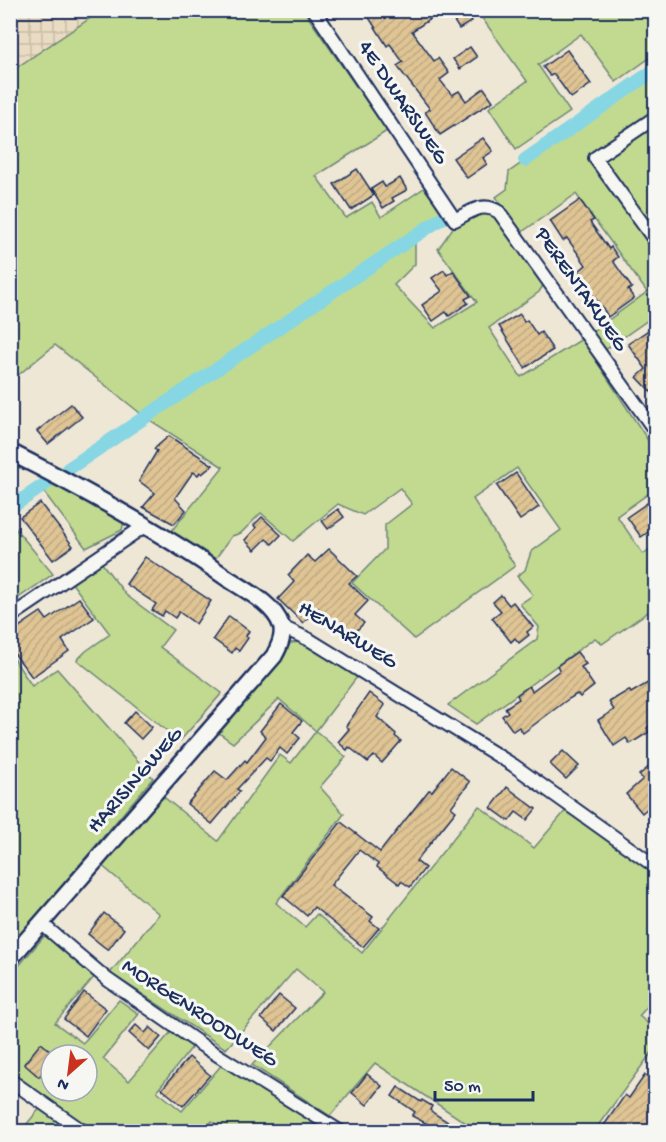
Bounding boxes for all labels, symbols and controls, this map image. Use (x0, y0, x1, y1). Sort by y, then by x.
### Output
street label: 4E DWARSWEG (351, 36, 453, 171)
street label: PERENTAKWEG (527, 222, 633, 358)
street label: HENARWEG (293, 596, 402, 676)
street label: HARISINGWEG (83, 722, 190, 839)
street label: MORGENROODWEG (116, 954, 283, 1075)
north arrow (39, 1043, 99, 1103)
scale bar (435, 1064, 532, 1102)
text: N (54, 1072, 73, 1094)
text: 50 m (444, 1077, 481, 1098)

